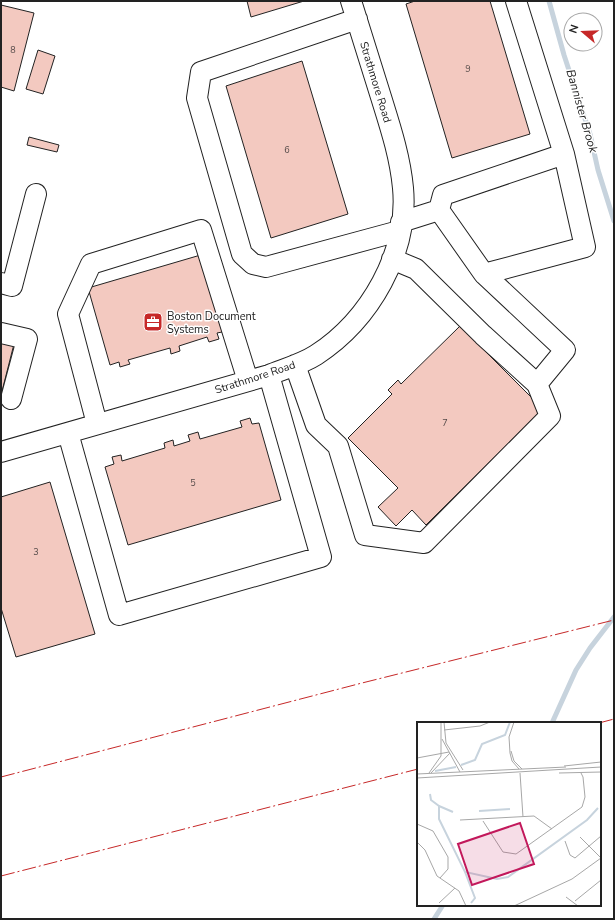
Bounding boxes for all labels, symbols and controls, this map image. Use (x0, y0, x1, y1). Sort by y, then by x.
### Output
north arrow (563, 12, 603, 52)
text: N (566, 23, 582, 35)
street label: Strathmore Road (356, 40, 395, 125)
house number: 8 (10, 44, 16, 56)
house number: 9 (465, 63, 471, 75)
water label: Bannister Brook (562, 67, 602, 156)
house number: 6 (284, 144, 290, 156)
place label: Boston Document Systems (167, 309, 256, 337)
office icon: Boston Document Systems (142, 311, 164, 333)
street label: Strathmore Road (213, 357, 297, 398)
house number: 7 (442, 417, 448, 429)
house number: 5 (190, 477, 196, 489)
house number: 3 (33, 546, 39, 558)
inset map (417, 722, 601, 906)

